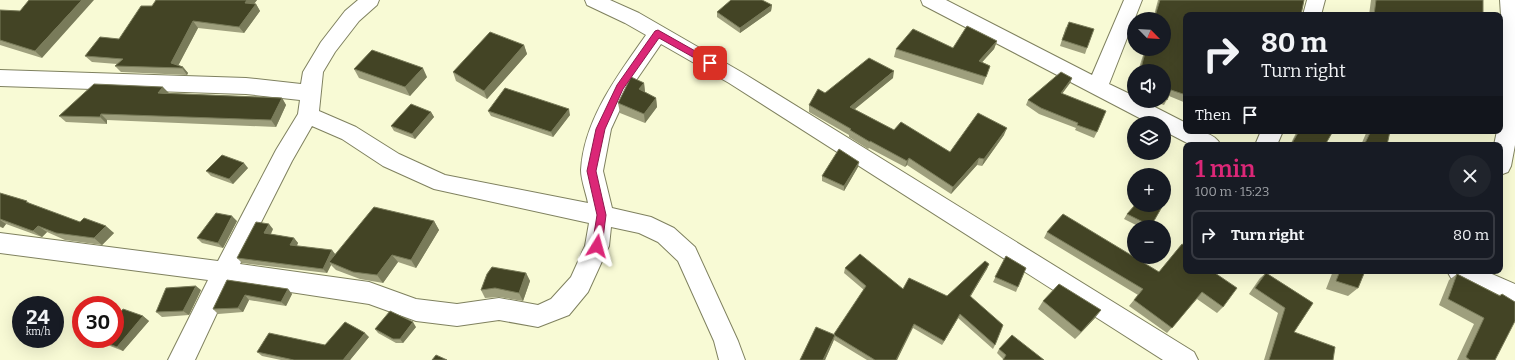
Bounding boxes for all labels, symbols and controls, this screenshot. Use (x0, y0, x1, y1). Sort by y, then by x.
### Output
north arrow (1127, 12, 1171, 56)
map controls (1127, 12, 1171, 264)
text: 80 m (1261, 26, 1327, 59)
icon: right (1195, 28, 1247, 80)
pin (693, 46, 727, 80)
icon: arrive (699, 52, 721, 74)
text: Turn right (1261, 60, 1346, 82)
button: sound (1127, 64, 1171, 108)
icon: arrive (1239, 104, 1261, 126)
text: Then (1195, 106, 1231, 124)
button: layers (1127, 116, 1171, 160)
text: 1 min (1195, 155, 1255, 183)
button: close (1449, 155, 1491, 197)
button: + (1127, 168, 1171, 212)
text: 100 m · 15:23 (1195, 184, 1269, 199)
button: − (1127, 220, 1171, 264)
icon: right (1197, 224, 1219, 246)
position arrow (576, 225, 618, 267)
text: Turn right (1231, 226, 1304, 244)
text: 80 m (1453, 226, 1489, 244)
speed limit sign: 30 (72, 296, 124, 348)
text: 24 (26, 305, 50, 329)
text: km/h (26, 326, 50, 338)

